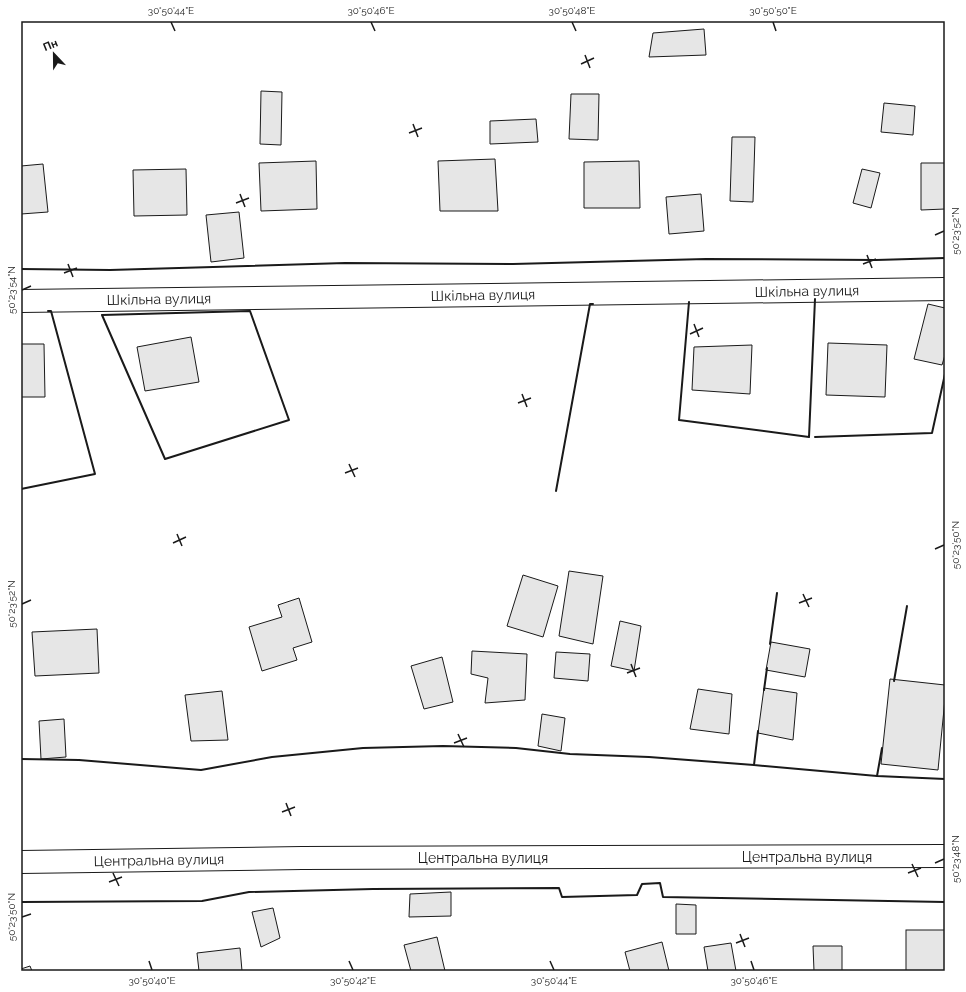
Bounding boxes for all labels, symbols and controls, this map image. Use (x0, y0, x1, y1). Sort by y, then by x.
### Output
text: 30°50'44"E (148, 5, 194, 16)
text: 30°50'46"E (348, 5, 394, 16)
text: 30°50'48"E (549, 5, 595, 16)
text: 30°50'50"E (749, 5, 797, 16)
north arrow (34, 34, 74, 74)
text: Пн (41, 36, 60, 54)
text: 50°23'52"N (950, 207, 961, 255)
text: 50°23'54"N (6, 266, 17, 314)
street label: Шкільна вулиця (755, 282, 859, 300)
street label: Шкільна вулиця (431, 286, 535, 304)
street label: Шкільна вулиця (107, 290, 211, 308)
text: 50°23'50"N (950, 521, 961, 569)
text: 50°23'52"N (6, 580, 17, 628)
text: 50°23'48"N (950, 835, 961, 883)
street label: Центральна вулиця (742, 849, 872, 865)
street label: Центральна вулиця (418, 850, 548, 866)
street label: Центральна вулиця (94, 851, 224, 869)
text: 50°23'50"N (6, 893, 17, 941)
text: 30°50'40"E (128, 975, 176, 986)
text: 30°50'42"E (330, 975, 376, 986)
text: 30°50'44"E (531, 975, 577, 986)
text: 30°50'46"E (731, 975, 777, 986)

